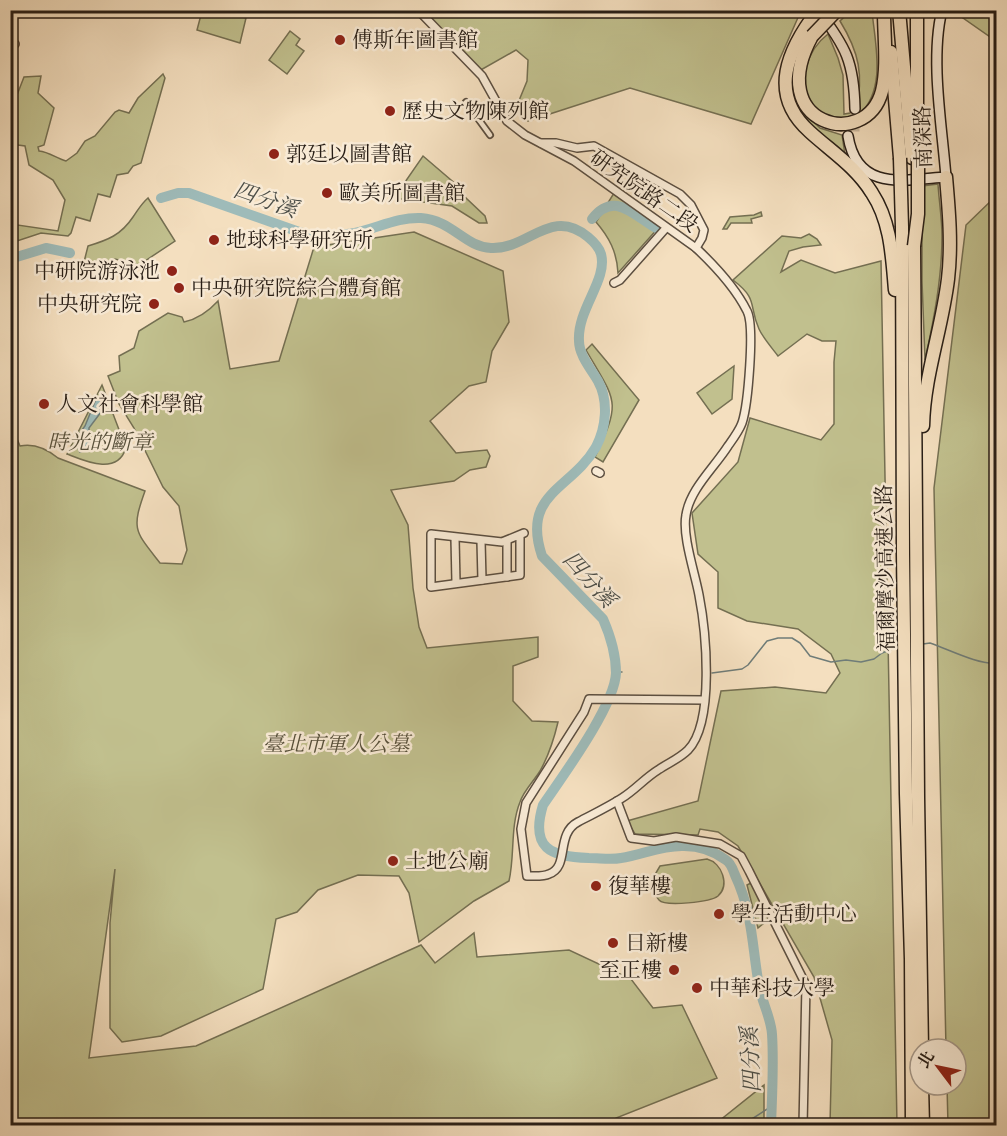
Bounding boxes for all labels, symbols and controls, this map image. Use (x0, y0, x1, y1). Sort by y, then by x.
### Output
place label: 傅斯年圖書館 (352, 26, 478, 54)
marker: 傅斯年圖書館 (333, 33, 347, 47)
place label: 歷史文物陳列館 (402, 97, 549, 125)
marker: 歷史文物陳列館 (383, 104, 397, 118)
street label: 南深路 (908, 105, 938, 169)
place label: 郭廷以圖書館 (286, 140, 412, 168)
street label: 研究院路二段 (584, 143, 704, 239)
marker: 郭廷以圖書館 (267, 147, 281, 161)
water label: 四分溪 (230, 175, 304, 226)
place label: 歐美所圖書館 (339, 179, 465, 207)
marker: 歐美所圖書館 (320, 186, 334, 200)
place label: 地球科學研究所 (226, 226, 373, 254)
marker: 地球科學研究所 (207, 233, 221, 247)
place label: 中研院游泳池 (34, 257, 160, 285)
marker: 中研院游泳池 (165, 264, 179, 278)
place label: 中央研究院綜合體育館 (191, 274, 401, 302)
marker: 中央研究院綜合體育館 (172, 281, 186, 295)
place label: 中央研究院 (37, 290, 142, 318)
marker: 中央研究院 (147, 297, 161, 311)
place label: 人文社會科學館 (56, 390, 203, 418)
marker: 人文社會科學館 (37, 397, 51, 411)
park label: 時光的斷章 (48, 428, 154, 456)
street label: 福爾摩沙高速公路 (870, 484, 900, 652)
water label: 四分溪 (556, 545, 624, 616)
park label: 臺北市軍人公墓 (263, 730, 412, 758)
place label: 土地公廟 (405, 847, 489, 875)
marker: 土地公廟 (386, 854, 400, 868)
place label: 復華樓 (608, 872, 671, 900)
marker: 復華樓 (589, 879, 603, 893)
place label: 學生活動中心 (731, 900, 857, 928)
marker: 學生活動中心 (712, 907, 726, 921)
place label: 日新樓 (625, 929, 688, 957)
marker: 日新樓 (606, 936, 620, 950)
place label: 至正樓 (599, 956, 662, 984)
marker: 至正樓 (667, 963, 681, 977)
place label: 中華科技大學 (709, 974, 835, 1002)
marker: 中華科技大學 (690, 981, 704, 995)
water label: 四分溪 (734, 1024, 768, 1094)
north arrow (908, 1037, 968, 1097)
text: 北 (913, 1047, 940, 1072)

